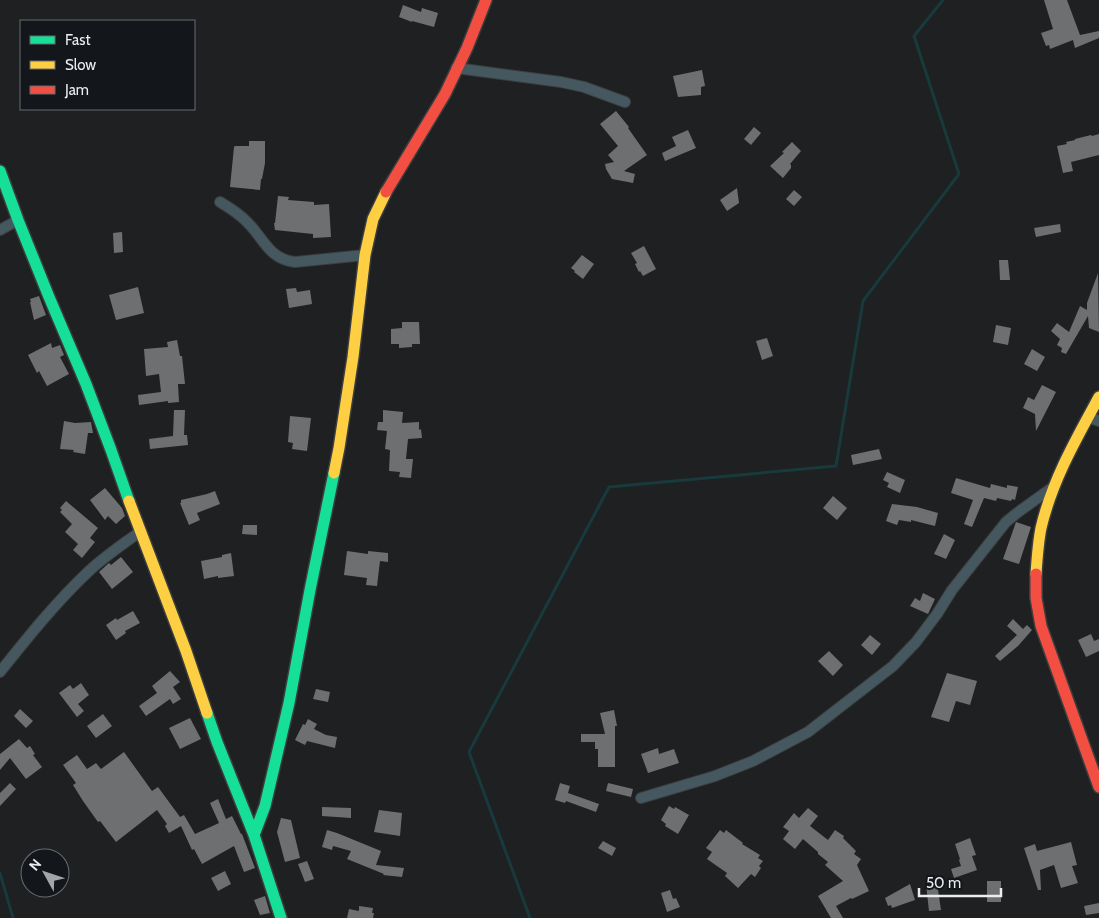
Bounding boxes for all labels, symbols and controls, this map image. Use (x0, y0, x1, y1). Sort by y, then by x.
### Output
legend (20, 20, 195, 110)
text: Fast (65, 31, 90, 49)
text: Slow (65, 56, 96, 74)
text: Jam (64, 81, 89, 99)
north arrow (20, 848, 70, 898)
text: N (25, 855, 45, 874)
scale bar (919, 866, 1002, 898)
text: 50 m (926, 874, 961, 892)

